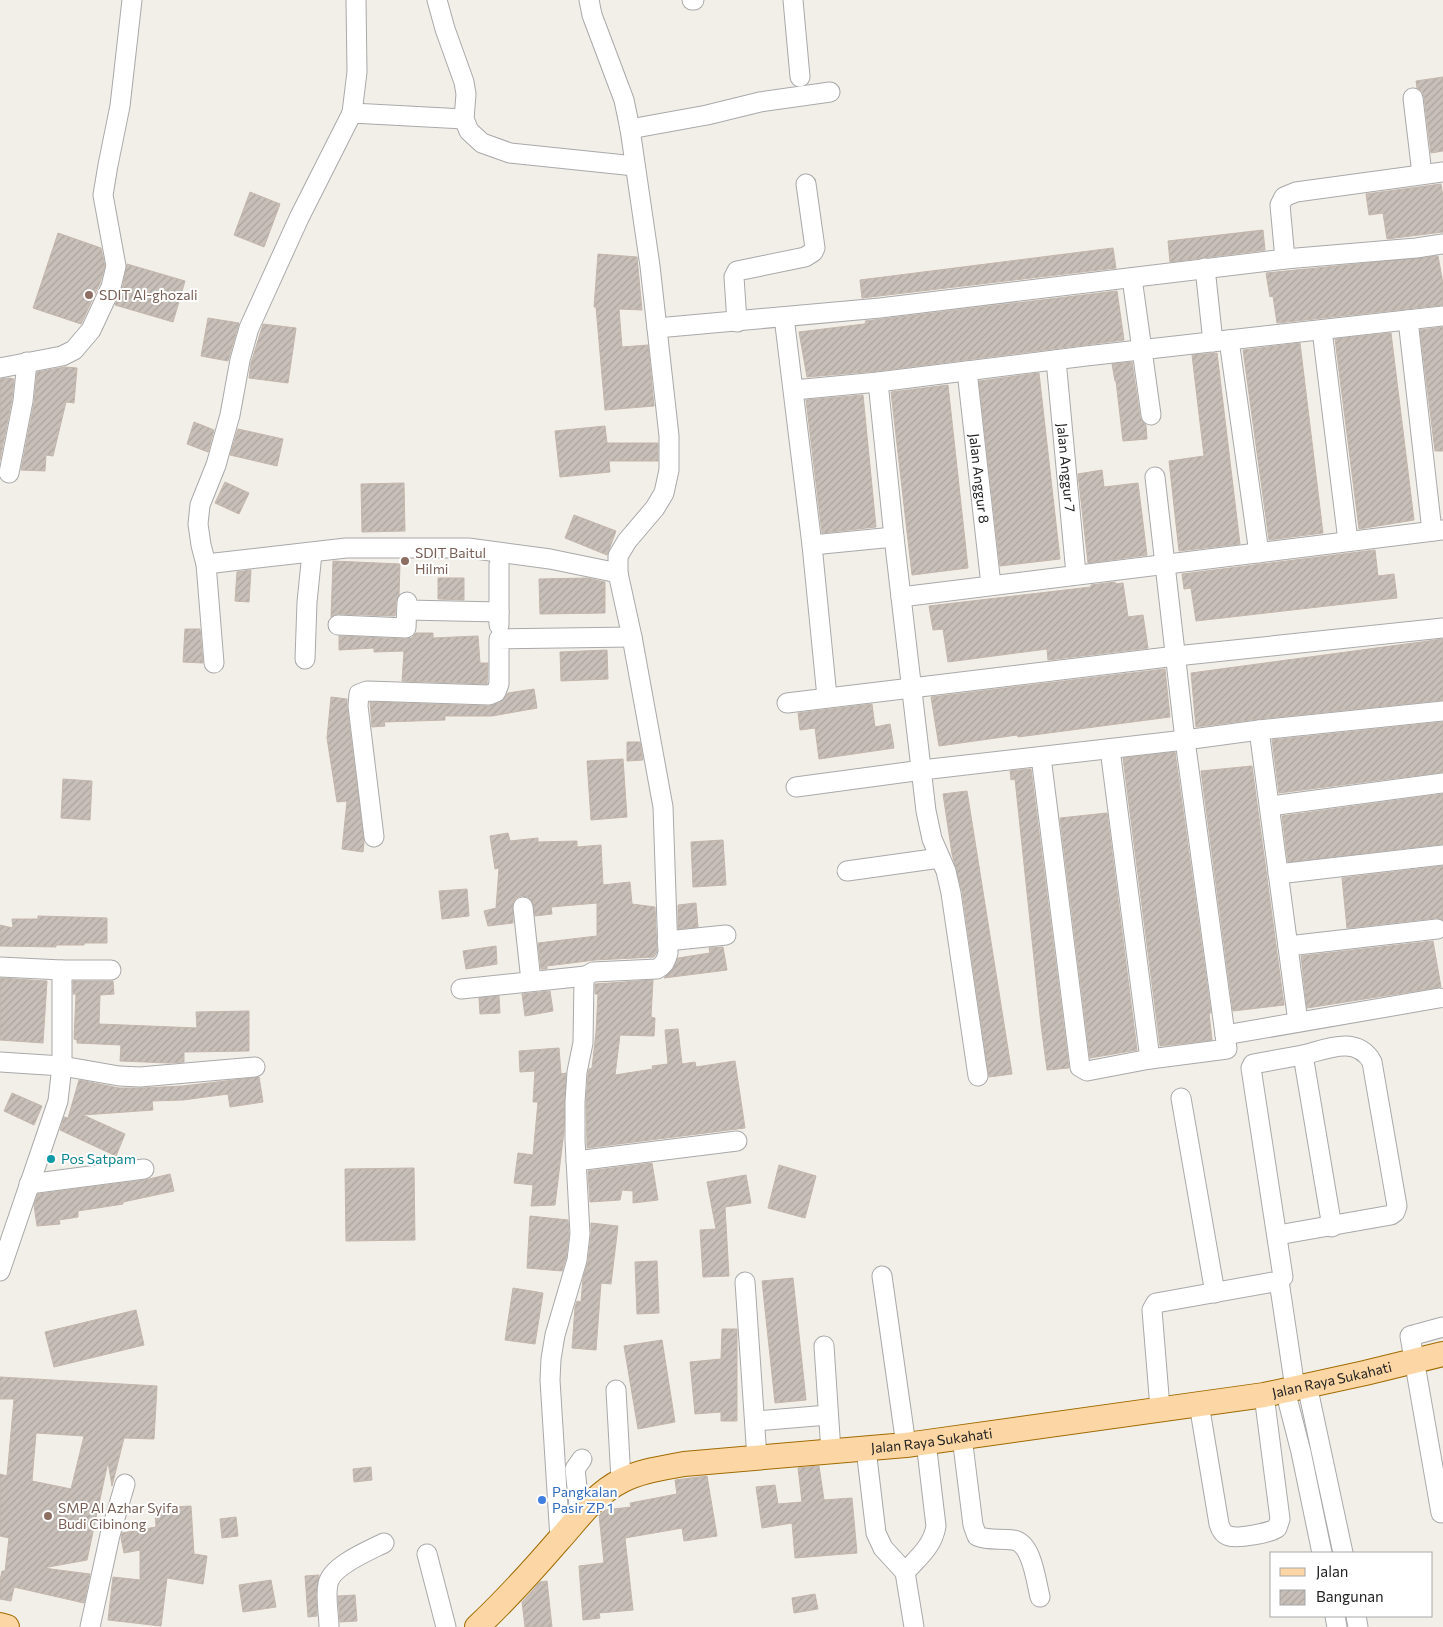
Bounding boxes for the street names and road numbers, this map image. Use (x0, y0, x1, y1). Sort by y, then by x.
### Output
street label: Jalan Anggur 7 (1054, 422, 1079, 513)
street label: Jalan Anggur 8 (966, 432, 993, 524)
street label: Jalan Raya Sukahati (1270, 1358, 1393, 1401)
street label: Jalan Raya Sukahati (870, 1424, 993, 1456)

